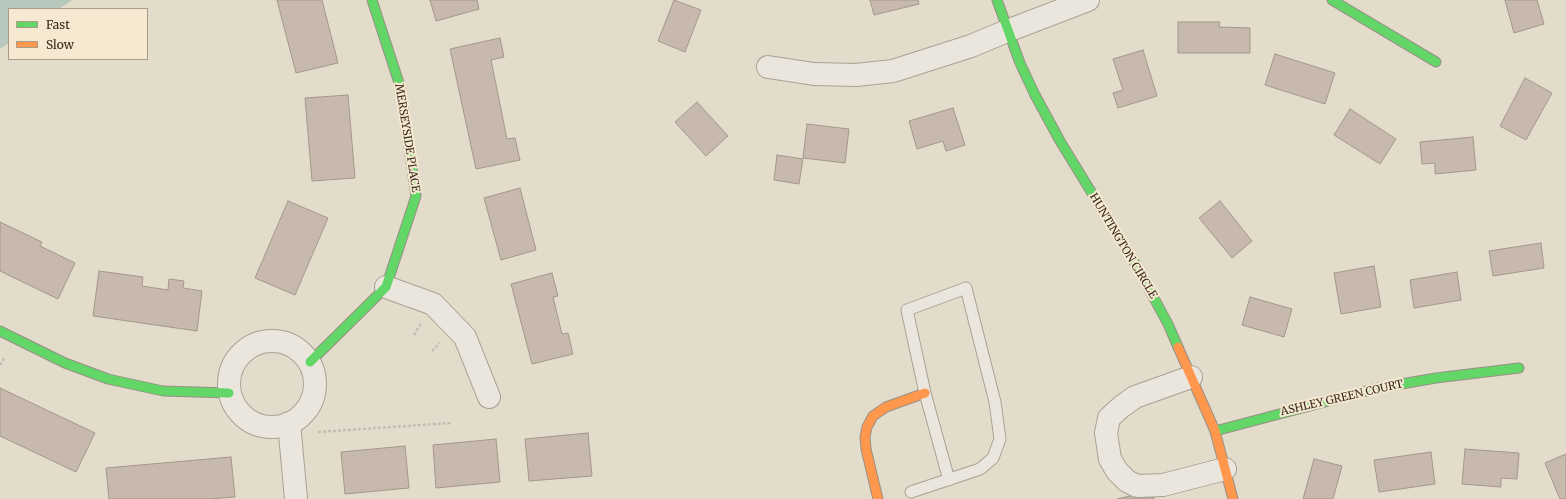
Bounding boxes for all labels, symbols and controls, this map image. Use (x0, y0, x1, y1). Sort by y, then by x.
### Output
legend (8, 8, 148, 60)
text: Fast (46, 17, 70, 32)
text: Slow (46, 37, 74, 52)
street label: MERSEYSIDE PLACE (392, 83, 422, 193)
street label: HUNTINGTON CIRCLE (1086, 191, 1160, 301)
street label: ASHLEY GREEN COURT (1279, 377, 1405, 419)

